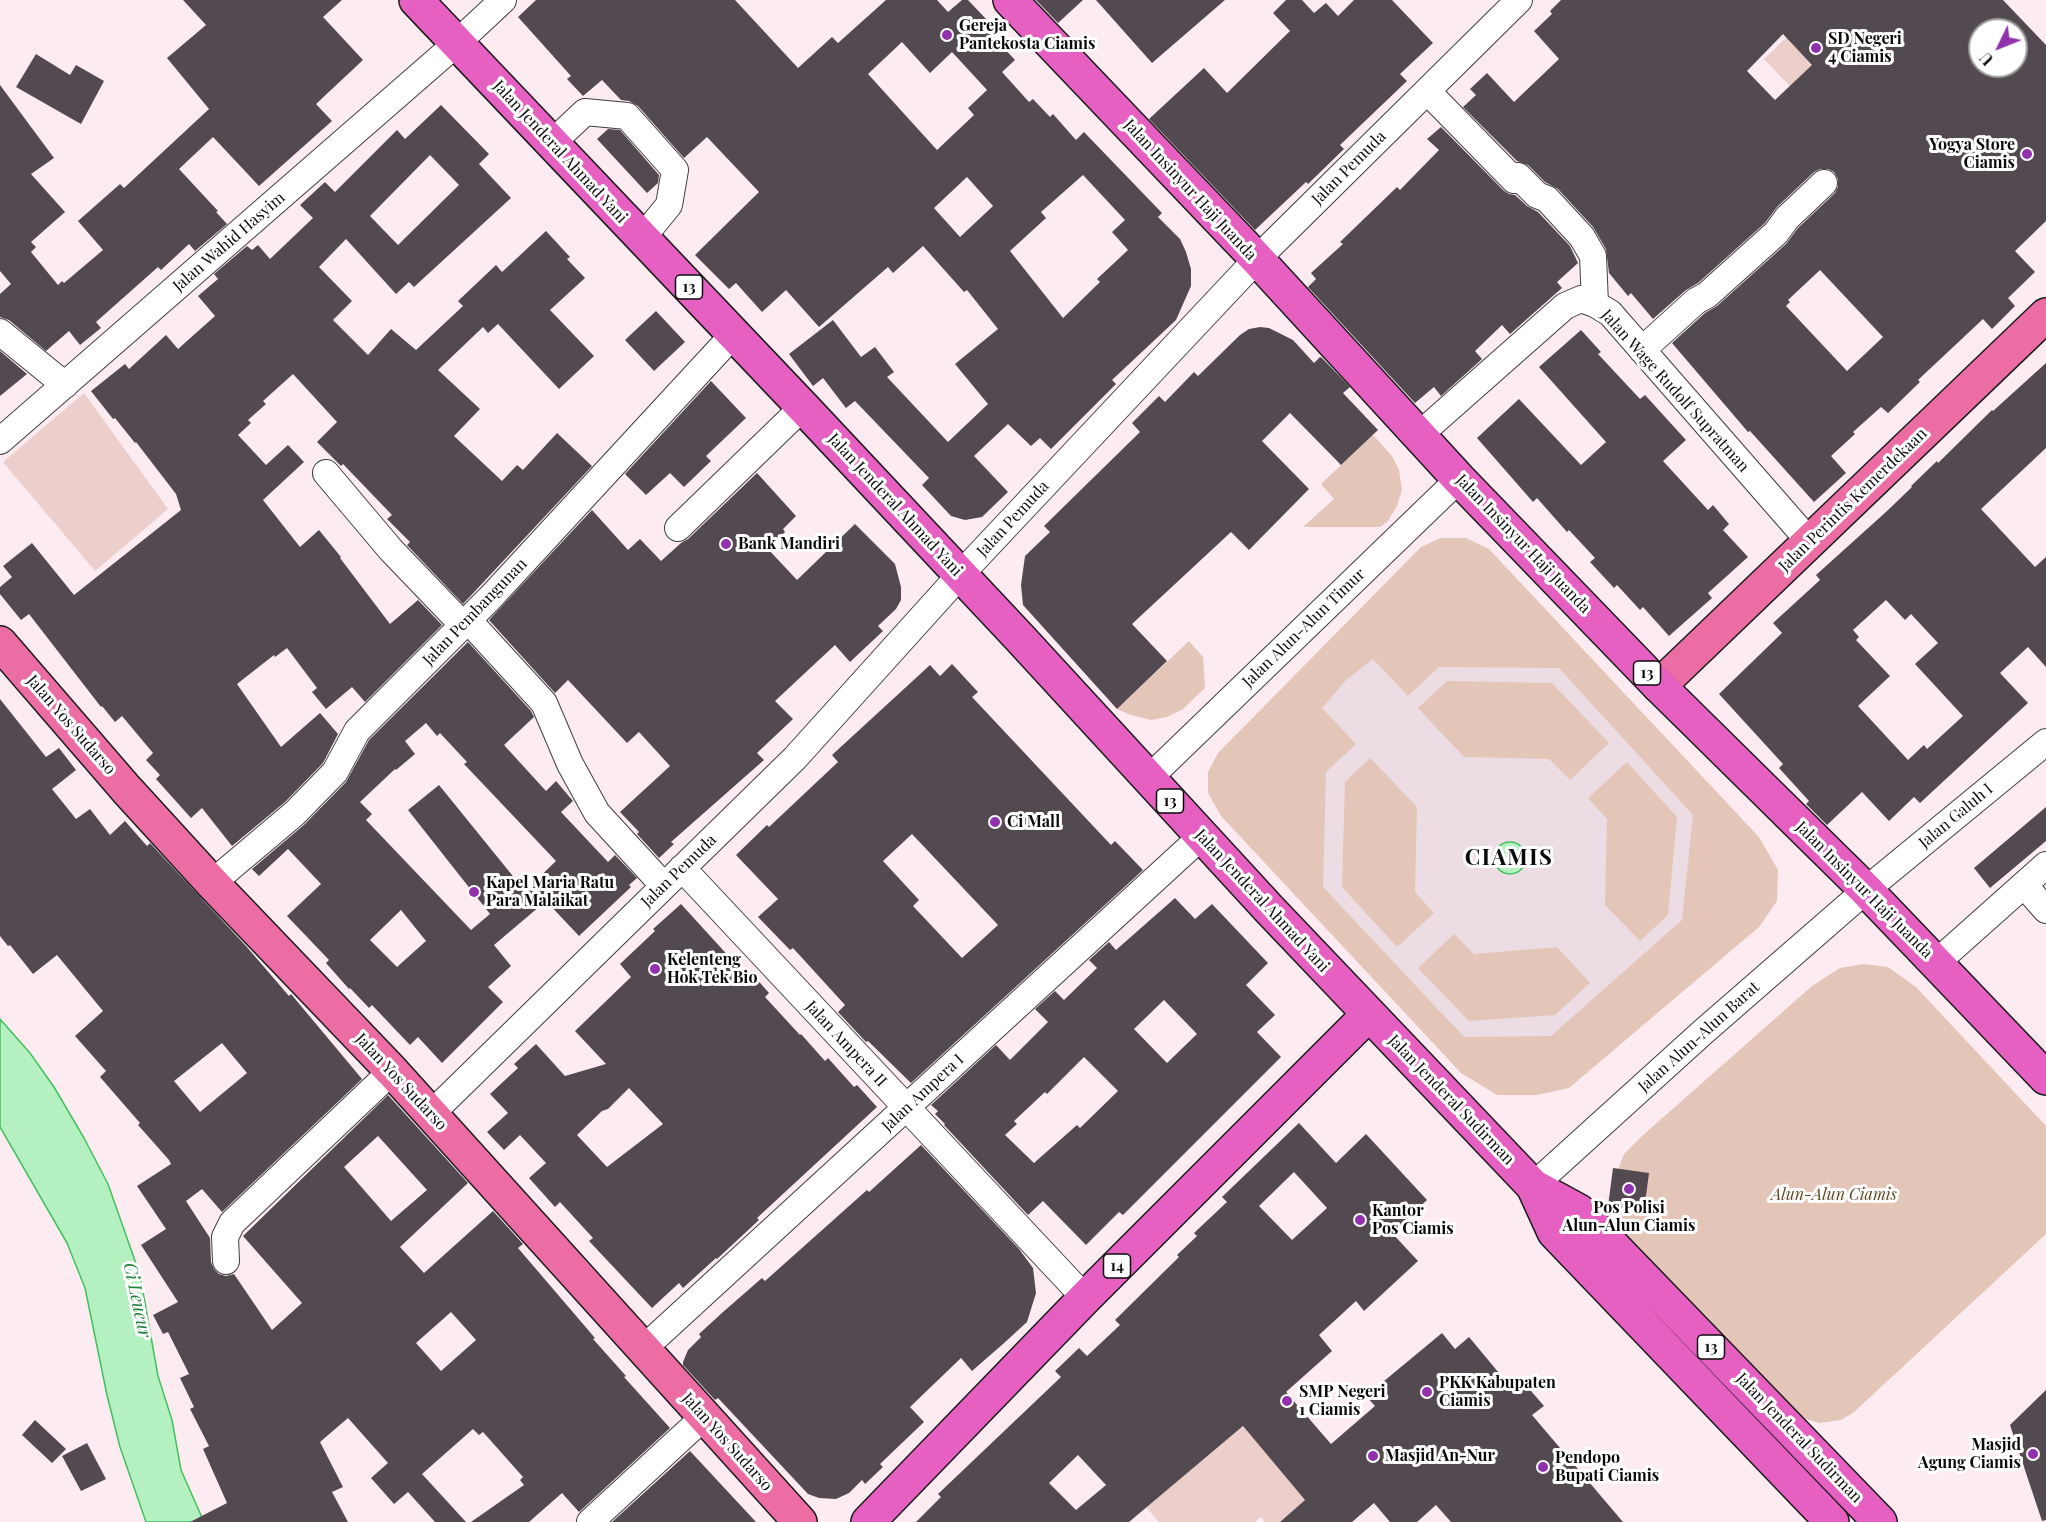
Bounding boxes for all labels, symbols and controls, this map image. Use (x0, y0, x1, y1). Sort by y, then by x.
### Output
place label: Gereja Pantekosta Ciamis (959, 16, 1095, 54)
north arrow (1968, 18, 2028, 78)
marker: Gereja Pantekosta Ciamis (940, 28, 954, 42)
place label: SD Negeri 4 Ciamis (1828, 29, 1902, 67)
marker: SD Negeri 4 Ciamis (1809, 41, 1823, 55)
text: U (1974, 48, 1997, 70)
street label: Jalan Jenderal Ahmad Yani (489, 77, 631, 227)
street label: Jalan Insinyur Haji Juanda (1120, 116, 1260, 264)
street label: Jalan Pemuda (1308, 127, 1390, 209)
place label: Yogya Store Ciamis (1929, 135, 2015, 173)
marker: Yogya Store Ciamis (2020, 147, 2034, 161)
street label: Jalan Wahid Hasyim (169, 188, 289, 296)
road number: 13 (676, 275, 702, 299)
street label: Jalan Wage Rudolf Supratman (1597, 306, 1753, 476)
street label: Jalan Perintis Kemerdekaan (1775, 424, 1931, 576)
street label: Jalan Jenderal Ahmad Yani (824, 430, 966, 580)
street label: Jalan Insinyur Haji Juanda (1452, 471, 1594, 617)
street label: Jalan Pemuda (973, 477, 1053, 561)
place label: Bank Mandiri (738, 534, 840, 554)
marker: Bank Mandiri (719, 537, 733, 551)
street label: Jalan Pembangunan (419, 554, 531, 670)
street label: Jalan Alun-Alun Timur (1239, 564, 1369, 692)
road number: 13 (1634, 661, 1660, 685)
street label: Jalan Yos Sudarso (23, 671, 119, 779)
street label: Jalan Galuh I (1915, 779, 1997, 853)
road number: 13 (1156, 789, 1184, 813)
place label: Ci Mall (1007, 812, 1060, 832)
marker: Ci Mall (988, 815, 1002, 829)
street label: Jalan Insinyur Haji Juanda (1792, 818, 1936, 962)
street label: Jalan Jenderal Ahmad Yani (1191, 826, 1333, 976)
street label: Jalan Pemuda (637, 830, 721, 912)
district label: CIAMIS (1465, 845, 1553, 871)
place label: Kapel Maria Ratu Para Malaikat (486, 873, 614, 911)
marker: Kapel Maria Ratu Para Malaikat (467, 885, 481, 899)
place label: Kelenteng Hok Tek Bio (667, 950, 757, 988)
marker: Kelenteng Hok Tek Bio (648, 962, 662, 976)
street label: Jalan Alun-Alun Barat (1634, 978, 1764, 1096)
street label: Jalan Ampera II (801, 997, 891, 1091)
street label: Jalan Yos Sudarso (351, 1030, 451, 1134)
street label: Jalan Jenderal Sudirman (1384, 1031, 1518, 1169)
street label: Jalan Ampera I (878, 1050, 968, 1136)
marker: Pos Polisi Alun-Alun Ciamis (1622, 1182, 1636, 1196)
park label: Alun-Alun Ciamis (1771, 1185, 1897, 1205)
place label: Pos Polisi Alun-Alun Ciamis (1563, 1198, 1695, 1236)
place label: Kantor Pos Ciamis (1372, 1201, 1454, 1239)
marker: Kantor Pos Ciamis (1353, 1213, 1367, 1227)
road number: 14 (1104, 1254, 1130, 1278)
water label: Ci Leueur (119, 1261, 155, 1339)
road number: 13 (1698, 1335, 1724, 1359)
street label: Jalan Jenderal Sudirman (1732, 1369, 1866, 1507)
place label: PKK Kabupaten Ciamis (1439, 1373, 1556, 1411)
place label: SMP Negeri 1 Ciamis (1299, 1382, 1386, 1420)
marker: PKK Kabupaten Ciamis (1420, 1385, 1434, 1399)
street label: Jalan Yos Sudarso (678, 1389, 776, 1495)
marker: SMP Negeri 1 Ciamis (1280, 1394, 1294, 1408)
place label: Masjid Agung Ciamis (1918, 1435, 2021, 1473)
place label: Masjid An-Nur (1385, 1446, 1495, 1466)
marker: Masjid Agung Ciamis (2026, 1447, 2040, 1461)
place label: Pendopo Bupati Ciamis (1555, 1448, 1659, 1486)
marker: Masjid An-Nur (1366, 1449, 1380, 1463)
marker: Pendopo Bupati Ciamis (1536, 1460, 1550, 1474)

